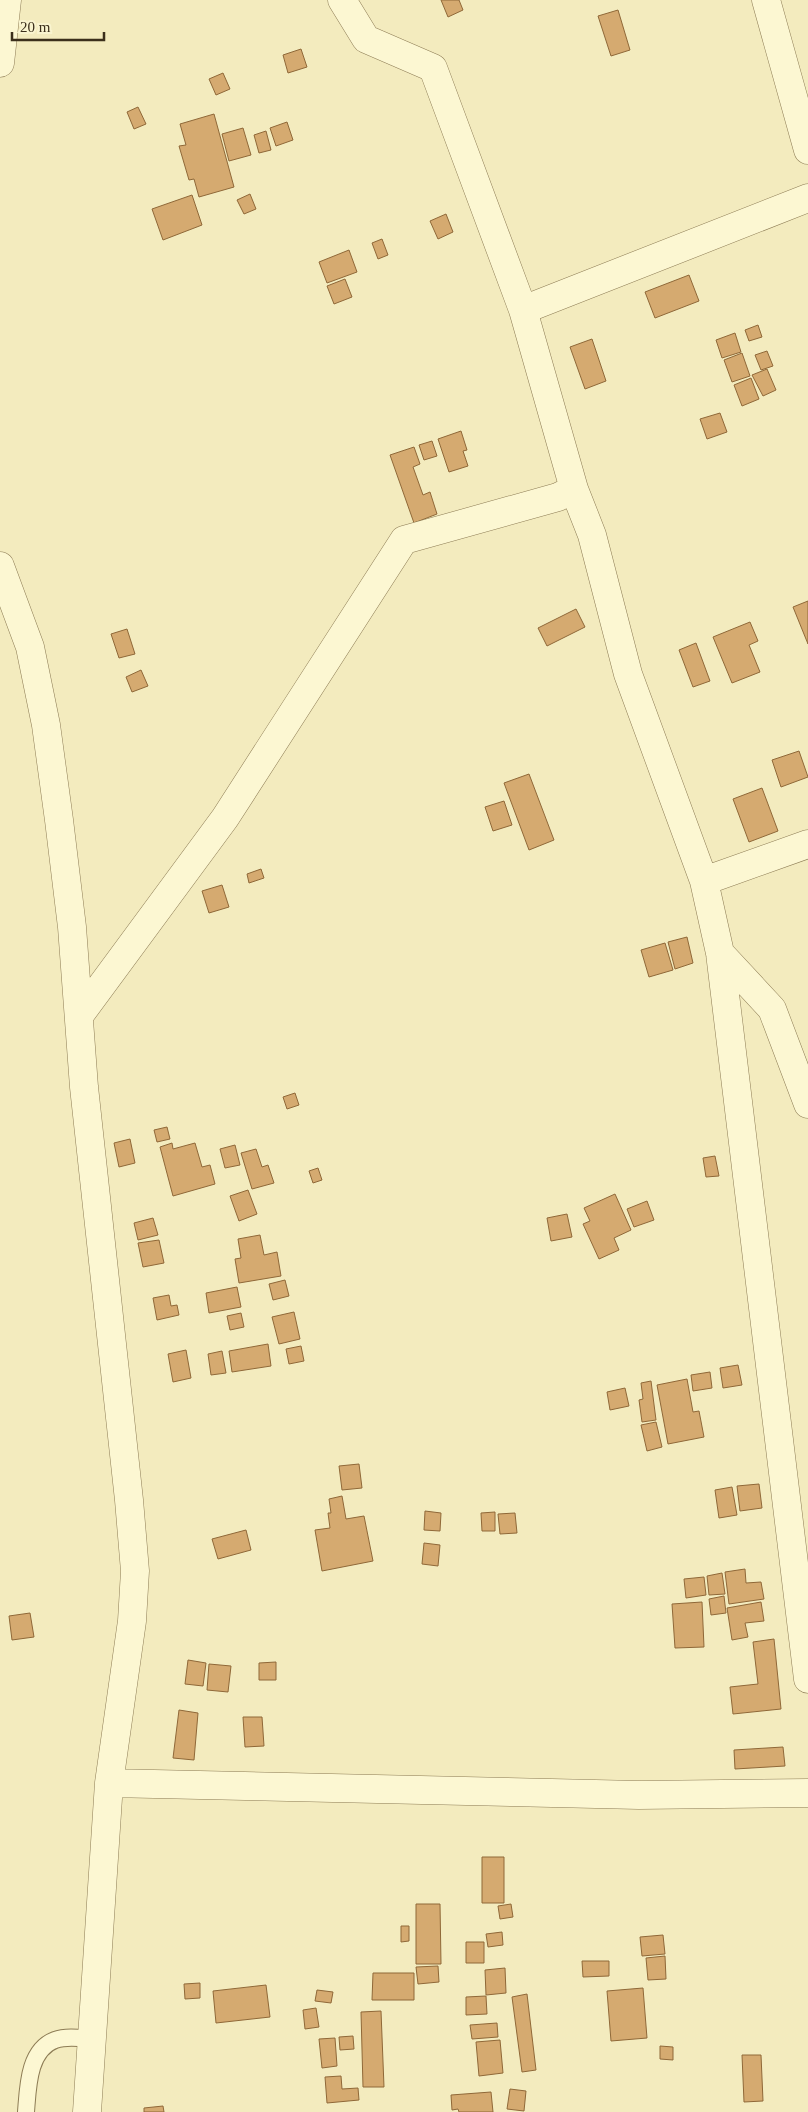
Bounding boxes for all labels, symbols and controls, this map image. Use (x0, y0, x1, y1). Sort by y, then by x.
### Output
scale bar (12, 10, 105, 42)
text: 20 m (20, 19, 51, 35)

